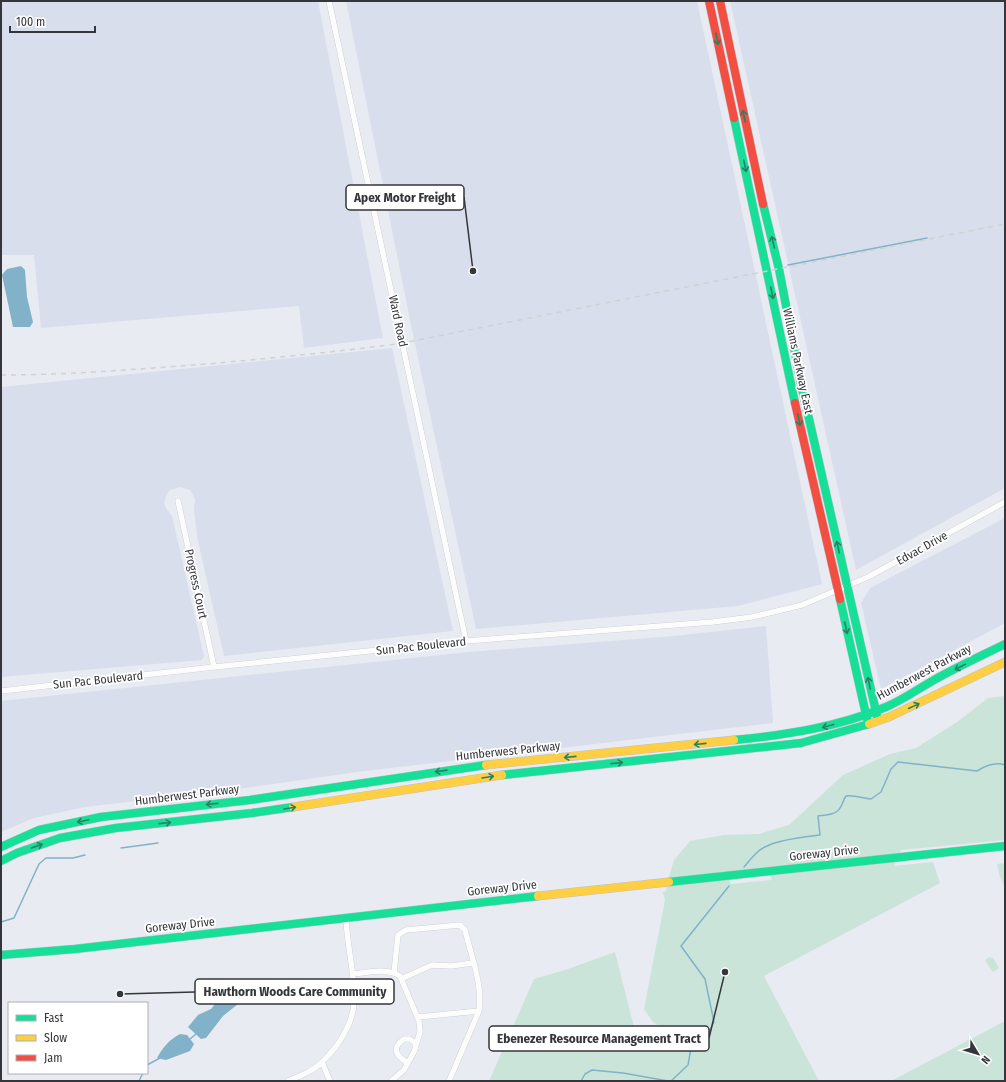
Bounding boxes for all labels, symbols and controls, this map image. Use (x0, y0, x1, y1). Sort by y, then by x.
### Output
scale bar (10, 8, 95, 34)
text: 100 m (16, 15, 45, 29)
one-way arrow (713, 32, 721, 45)
one-way arrow (740, 109, 748, 122)
one-way arrow (741, 159, 749, 172)
callout: Apex Motor Freight (346, 185, 464, 210)
text: Apex Motor Freight (353, 190, 456, 205)
one-way arrow (768, 236, 776, 249)
one-way arrow (768, 286, 776, 299)
street label: Ward Road (386, 294, 410, 348)
street label: Williams Parkway East (780, 307, 816, 415)
one-way arrow (795, 414, 803, 427)
street label: Edvac Drive (894, 528, 950, 568)
one-way arrow (834, 541, 842, 554)
street label: Progress Court (182, 548, 210, 620)
one-way arrow (842, 621, 850, 634)
street label: Sun Pac Boulevard (375, 634, 467, 658)
street label: Humberwest Parkway (874, 641, 974, 703)
one-way arrow (955, 664, 967, 671)
street label: Sun Pac Boulevard (52, 668, 144, 692)
one-way arrow (864, 677, 872, 690)
one-way arrow (907, 702, 919, 709)
one-way arrow (822, 723, 835, 730)
street label: Humberwest Parkway (455, 738, 562, 763)
one-way arrow (694, 740, 707, 747)
one-way arrow (564, 753, 577, 761)
one-way arrow (610, 759, 623, 767)
one-way arrow (435, 767, 448, 775)
one-way arrow (481, 773, 494, 781)
street label: Humberwest Parkway (134, 782, 241, 808)
one-way arrow (206, 800, 219, 808)
one-way arrow (283, 804, 296, 812)
one-way arrow (77, 817, 90, 825)
one-way arrow (158, 819, 171, 827)
one-way arrow (30, 842, 43, 849)
street label: Goreway Drive (788, 842, 860, 864)
street label: Goreway Drive (466, 877, 538, 899)
street label: Goreway Drive (144, 914, 216, 936)
callout: Hawthorn Woods Care Community (195, 979, 394, 1004)
text: Hawthorn Woods Care Community (204, 984, 387, 999)
legend (8, 1002, 148, 1074)
text: Fast (44, 1011, 63, 1025)
callout: Ebenezer Resource Management Tract (489, 1026, 709, 1051)
text: Slow (44, 1031, 67, 1045)
text: Ebenezer Resource Management Tract (497, 1031, 701, 1046)
north arrow (958, 1034, 998, 1074)
text: Jam (44, 1051, 62, 1065)
text: N (978, 1053, 993, 1066)

